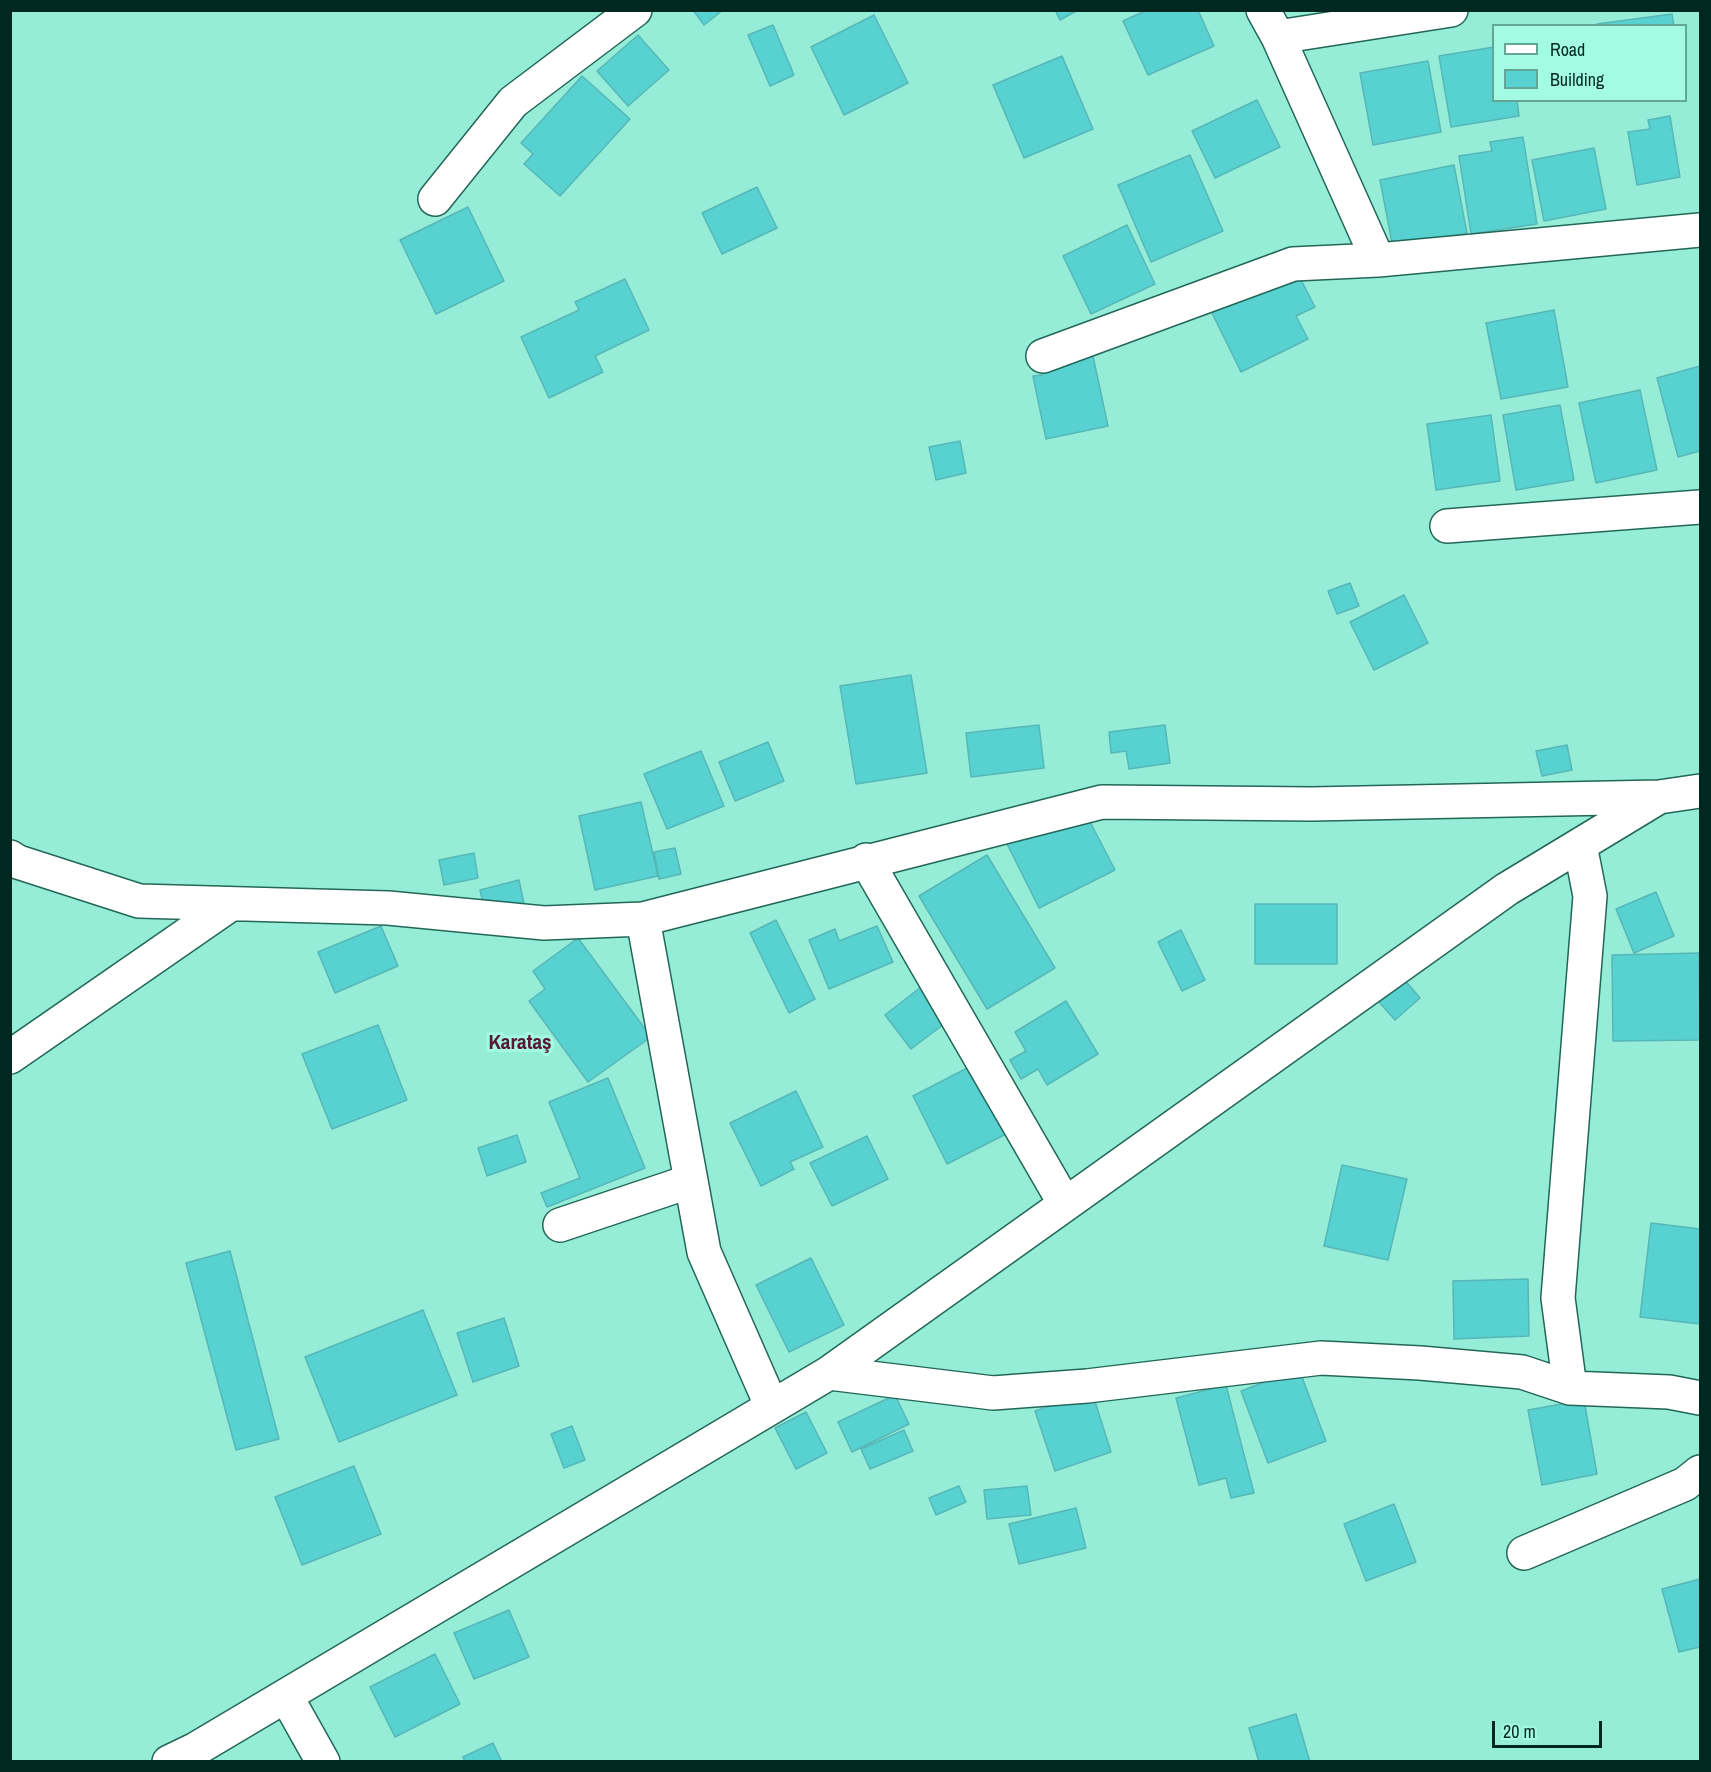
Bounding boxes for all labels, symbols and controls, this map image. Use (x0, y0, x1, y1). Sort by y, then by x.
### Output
legend (1492, 24, 1687, 102)
text: Road (1550, 37, 1585, 62)
text: Building (1550, 67, 1604, 92)
district label: Karataş (488, 1030, 552, 1056)
scale bar (1495, 1709, 1604, 1747)
text: 20 m (1503, 1719, 1536, 1744)

